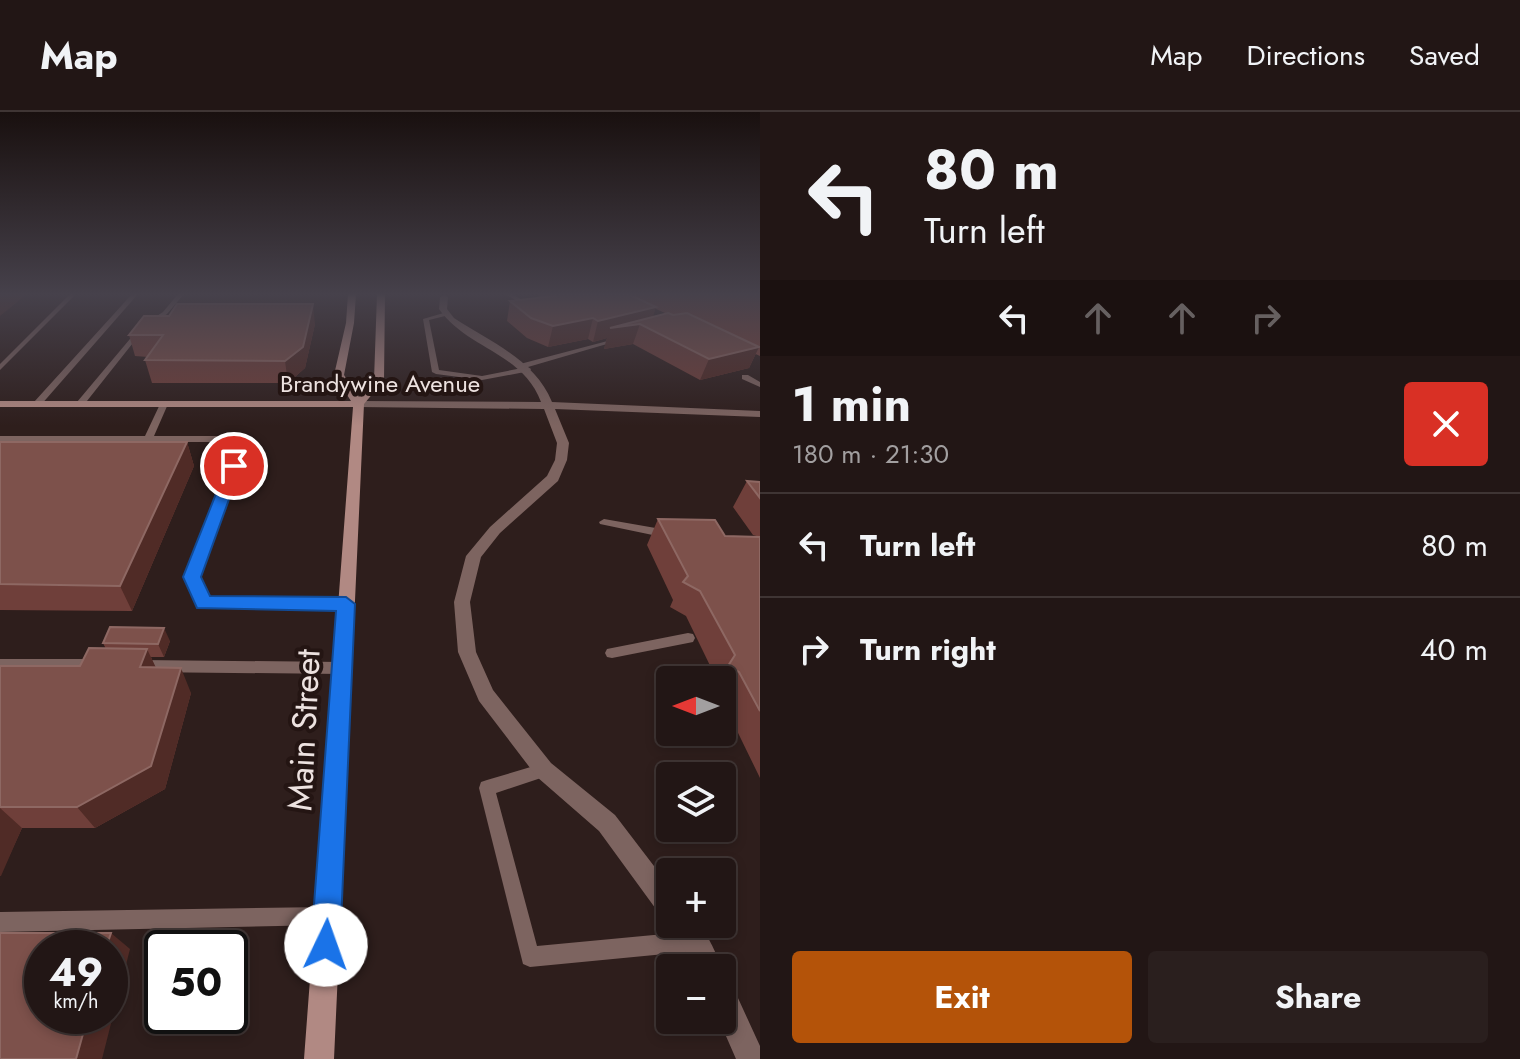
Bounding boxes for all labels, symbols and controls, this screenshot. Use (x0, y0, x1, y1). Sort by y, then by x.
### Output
text: Map (40, 28, 118, 83)
text: Map (1150, 35, 1202, 76)
text: Directions (1246, 35, 1365, 76)
text: Saved (1409, 35, 1480, 76)
text: 80 m (924, 129, 1059, 210)
icon: left (792, 144, 896, 248)
text: Turn left (924, 204, 1045, 256)
icon: left (992, 296, 1036, 340)
icon: ahead (1076, 296, 1120, 340)
icon: ahead (1160, 296, 1204, 340)
icon: right (1244, 296, 1288, 340)
street label: Brandywine Avenue (280, 366, 480, 401)
text: 1 min (792, 370, 911, 439)
button: close (1404, 382, 1488, 466)
pin (200, 432, 268, 500)
text: 180 m · 21:30 (792, 435, 949, 473)
icon: arrive (212, 444, 256, 488)
icon: left (792, 523, 836, 567)
text: Turn left (860, 524, 975, 567)
text: 80 m (1421, 524, 1488, 567)
icon: right (792, 627, 836, 671)
text: Turn right (860, 628, 996, 671)
text: 40 m (1420, 628, 1488, 671)
street label: Main Street (275, 648, 333, 812)
north arrow (656, 666, 736, 746)
map controls (656, 666, 736, 1034)
button: layers (656, 762, 736, 842)
button: + (656, 858, 736, 938)
position arrow (284, 903, 368, 987)
speed limit sign: 50 (144, 930, 248, 1034)
text: 49 (49, 943, 103, 1001)
button: Exit (792, 951, 1132, 1043)
button: Share (1148, 951, 1488, 1043)
button: − (656, 954, 736, 1034)
text: km/h (53, 987, 99, 1016)

